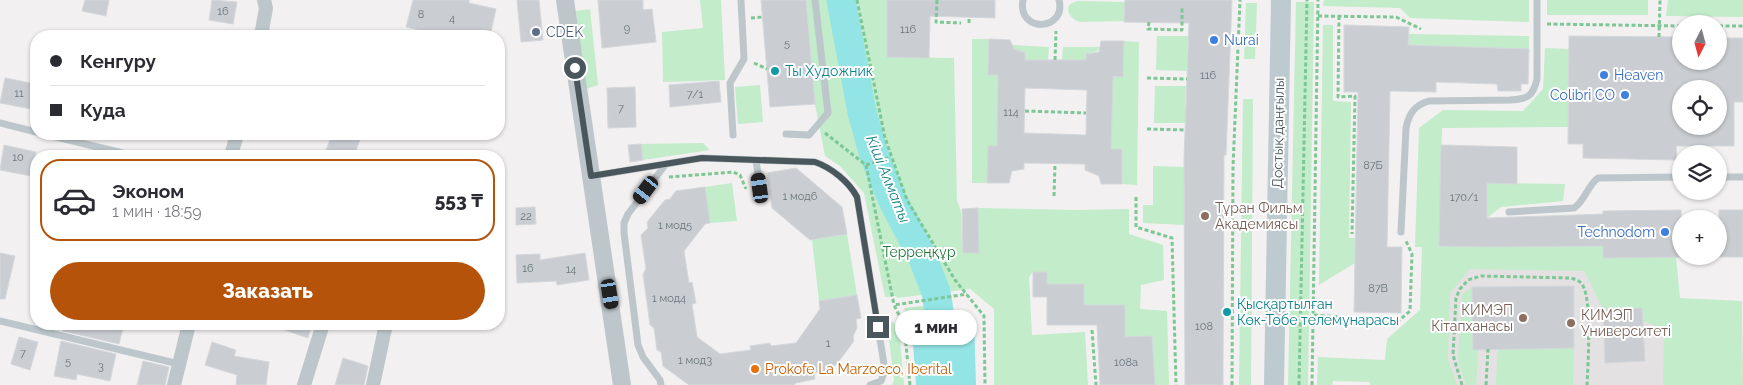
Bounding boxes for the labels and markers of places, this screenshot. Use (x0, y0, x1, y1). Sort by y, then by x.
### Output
place label: CDEK (546, 24, 583, 40)
marker: CDEK (530, 26, 542, 38)
place label: Nurai (1224, 32, 1259, 48)
marker: Nurai (1208, 34, 1220, 46)
place label: Ты Художник (785, 63, 873, 79)
marker: Ты Художник (769, 65, 781, 77)
place label: Heaven (1614, 67, 1663, 83)
marker: Heaven (1598, 69, 1610, 81)
place label: Colibri СО (1550, 87, 1615, 103)
marker: Colibri СО (1619, 89, 1631, 101)
place label: Тұран Фильм Академиясы (1215, 200, 1303, 232)
marker: Тұран Фильм Академиясы (1199, 210, 1211, 222)
place label: Technodom (1578, 224, 1655, 240)
marker: Technodom (1659, 226, 1671, 238)
place label: Қысқартылған Көк-Төбе телемұнарасы (1237, 296, 1399, 328)
place label: КИМЭП Кітапханасы (1431, 302, 1513, 334)
marker: Қысқартылған Көк-Төбе телемұнарасы (1221, 306, 1233, 318)
place label: КИМЭП Университеті (1581, 307, 1671, 339)
marker: КИМЭП Кітапханасы (1517, 312, 1529, 324)
marker: КИМЭП Университеті (1565, 317, 1577, 329)
place label: Prokofe La Marzocco, Iberital (765, 361, 952, 377)
marker: Prokofe La Marzocco, Iberital (749, 363, 761, 375)

